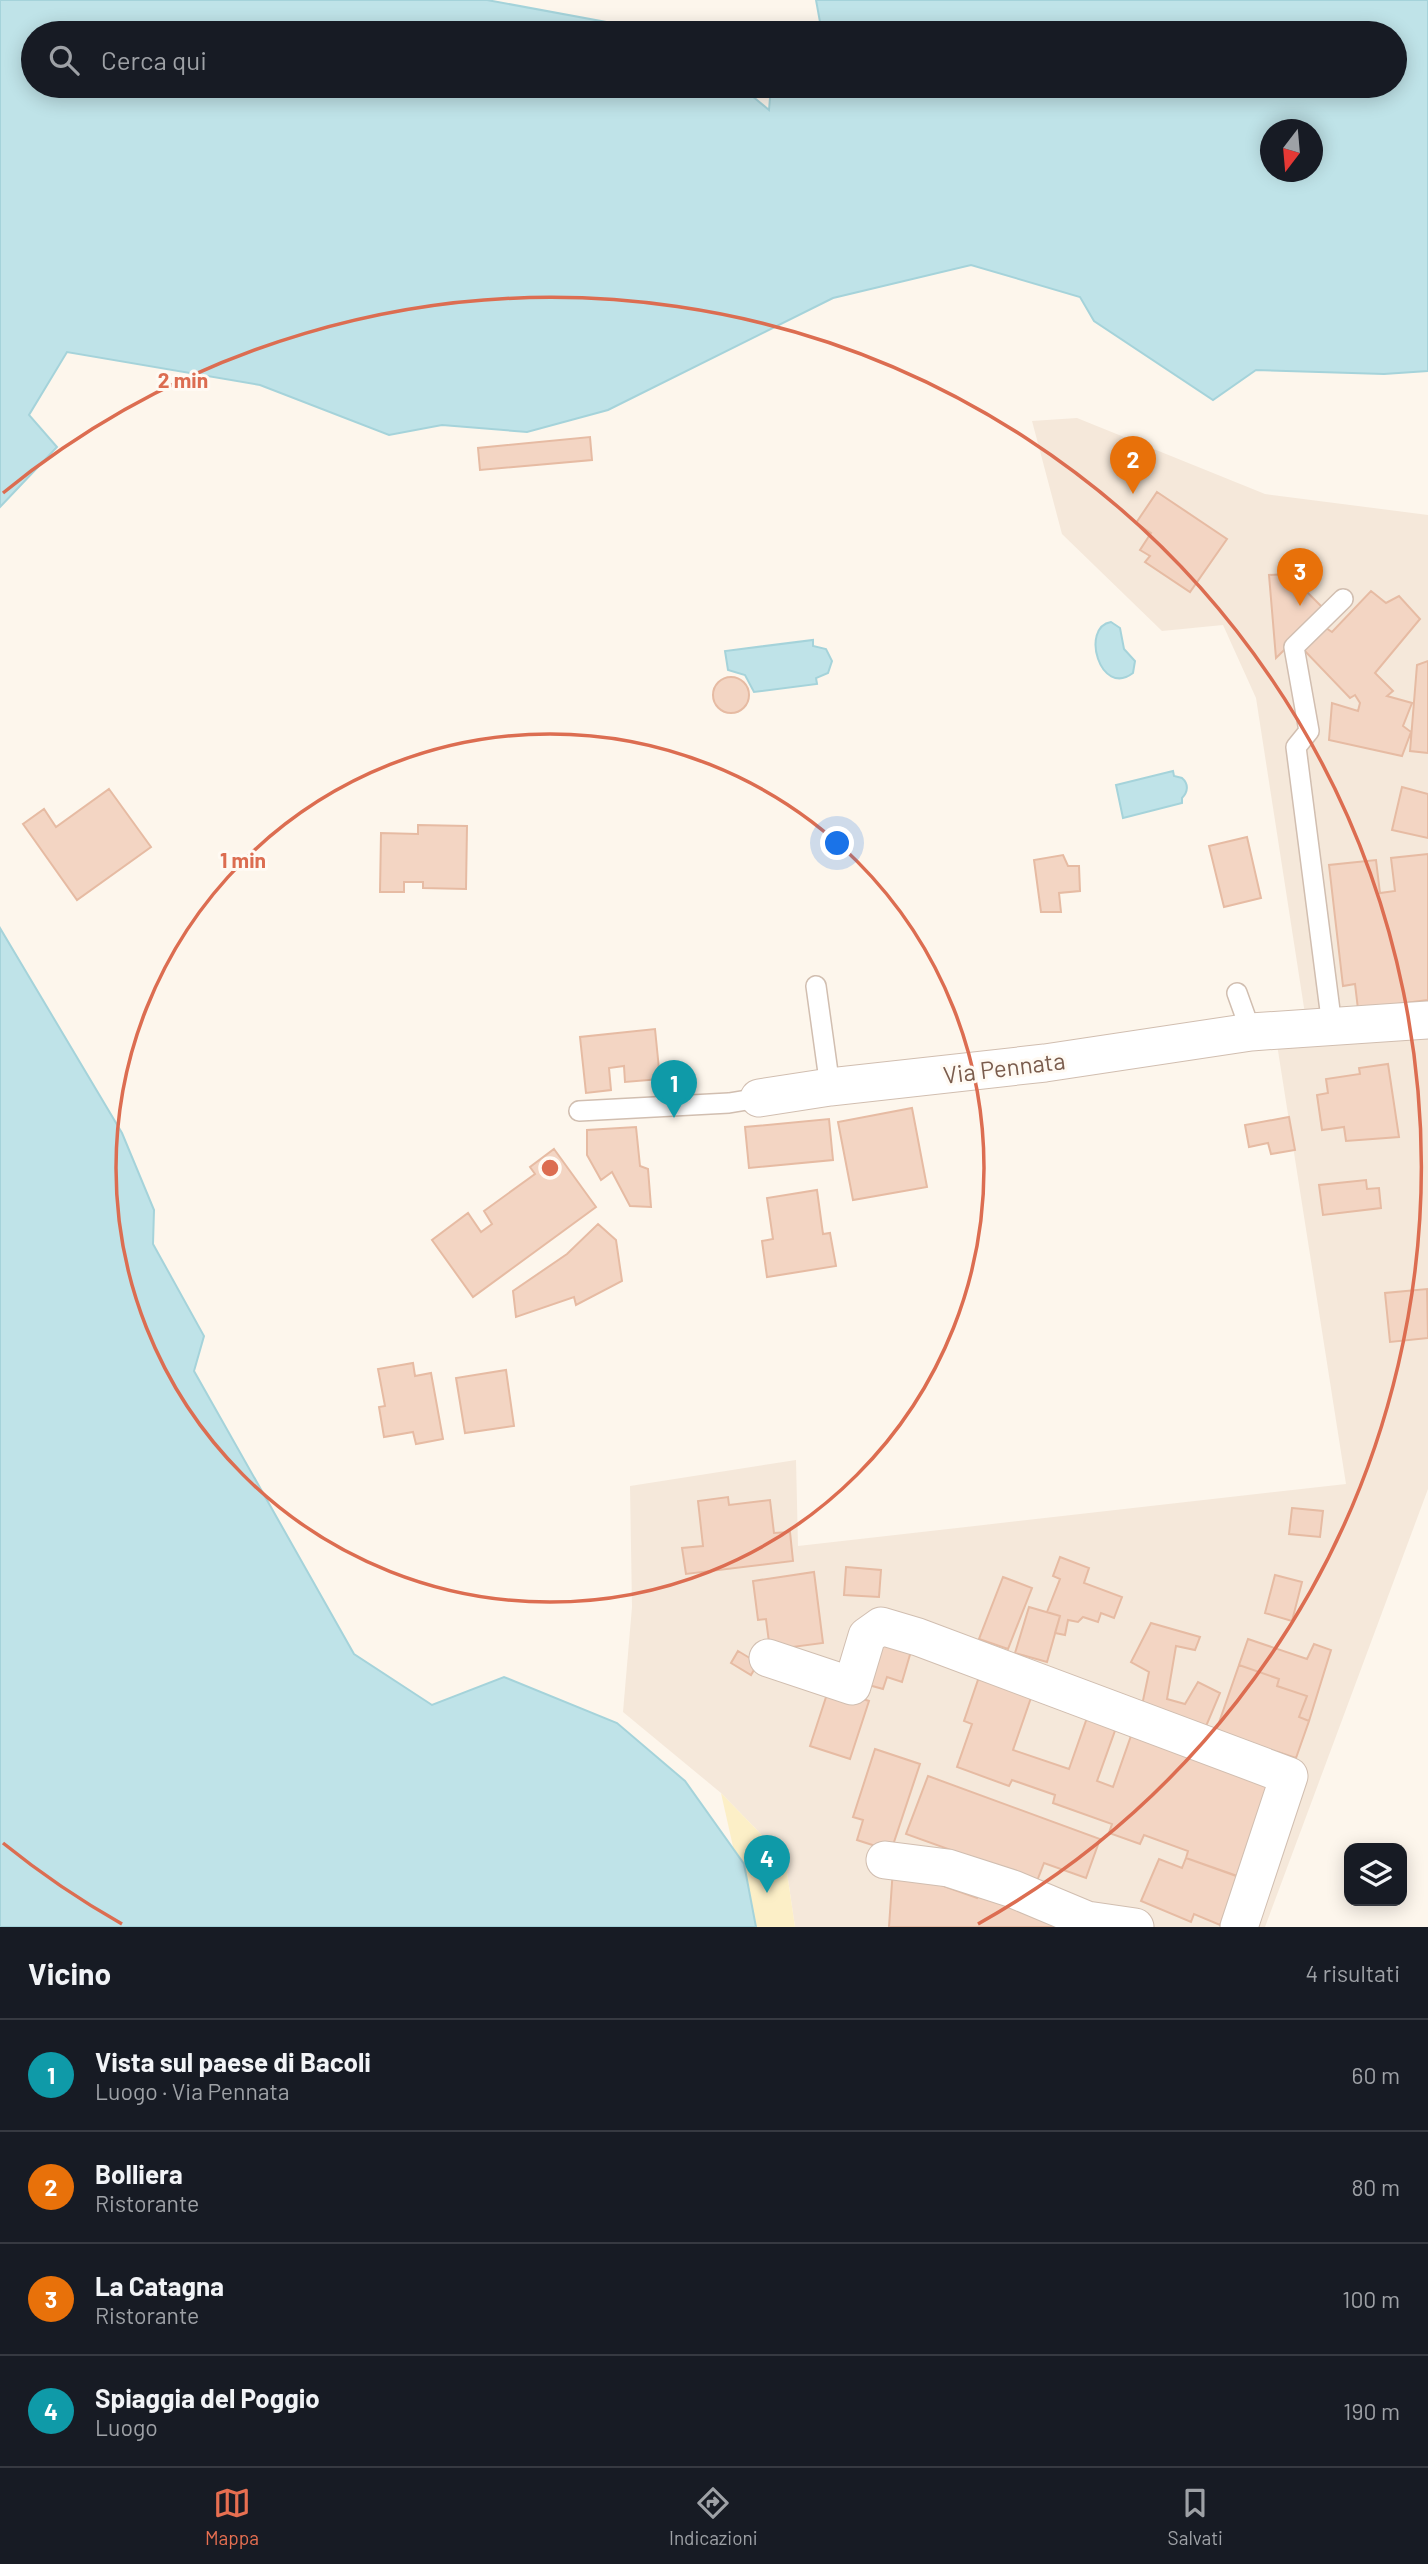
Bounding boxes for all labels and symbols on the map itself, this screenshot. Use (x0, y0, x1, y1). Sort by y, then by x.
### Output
north arrow (1260, 119, 1323, 182)
text: 2 min (158, 367, 208, 392)
pin: 2 (1110, 436, 1156, 494)
pin: 3 (1277, 548, 1323, 606)
your location (820, 826, 854, 860)
text: 1 min (220, 847, 266, 872)
street label: Via Pennata (941, 1045, 1067, 1089)
pin: 1 (651, 1060, 697, 1118)
centre of rings (538, 1156, 562, 1180)
pin: 4 (744, 1835, 790, 1893)

